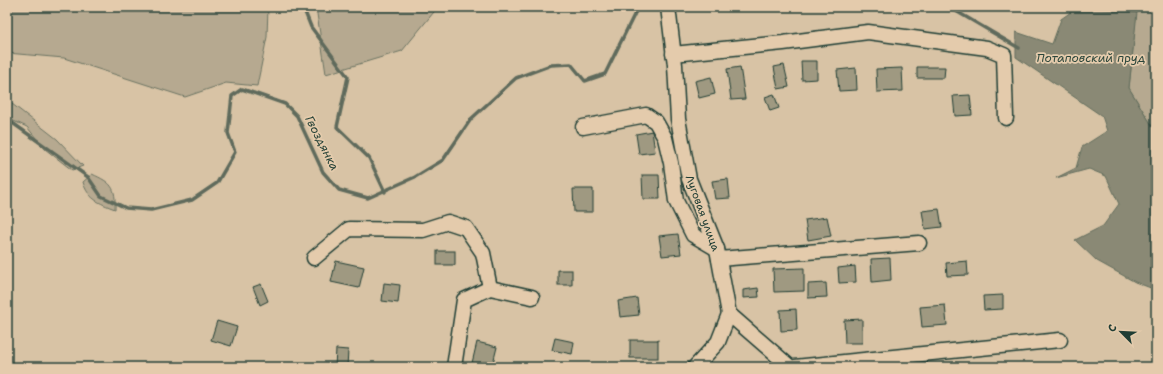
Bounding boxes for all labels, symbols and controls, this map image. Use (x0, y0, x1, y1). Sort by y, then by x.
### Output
water label: Потаповский пруд (1037, 50, 1146, 66)
water label: Гвоздянка (301, 113, 343, 173)
street label: Луговая улица (682, 173, 723, 254)
north arrow (1101, 312, 1141, 352)
text: С (1104, 322, 1121, 334)

